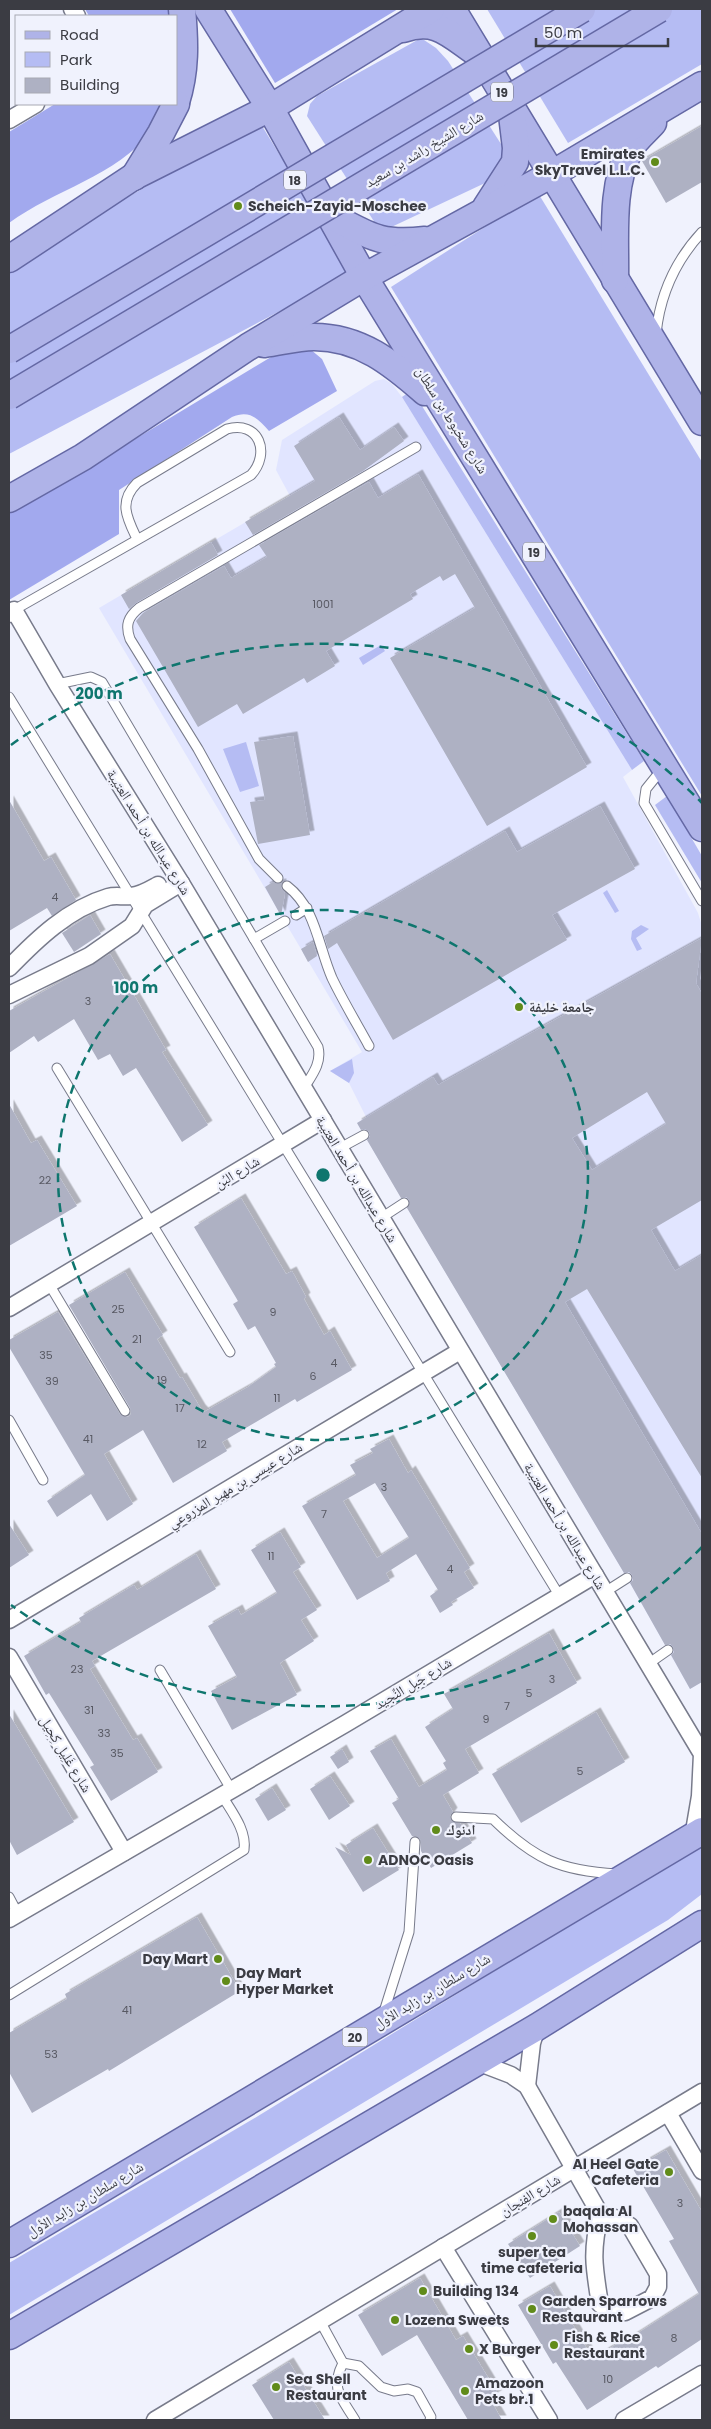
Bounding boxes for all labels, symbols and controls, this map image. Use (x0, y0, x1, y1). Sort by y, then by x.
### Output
legend (15, 15, 178, 105)
scale bar (536, 15, 668, 47)
text: 50 m (544, 22, 582, 43)
text: Road (60, 24, 99, 45)
text: Park (60, 49, 92, 70)
text: Building (60, 74, 120, 95)
road number: 19 (491, 82, 513, 101)
street label: شارع الشيخ راشد بن سعيد (361, 106, 487, 192)
place label: Emirates SkyTravel L.L.C. (535, 144, 645, 180)
marker: Emirates SkyTravel L.L.C. (649, 156, 661, 168)
road number: 18 (284, 170, 306, 190)
place label: Scheich-Zayid-Moschee (248, 196, 427, 216)
marker: Scheich-Zayid-Moschee (232, 200, 244, 212)
street label: شارع شخبوط بن سلطان (411, 363, 493, 477)
road number: 19 (523, 542, 545, 562)
house number: 1001 (313, 596, 333, 612)
text: 200 m (75, 683, 123, 704)
street label: شارع عبدالله بن أحمد العتيبة (102, 765, 196, 899)
house number: 4 (52, 889, 59, 905)
text: 100 m (114, 977, 158, 998)
house number: 3 (85, 993, 91, 1009)
place label: جامعة خليفة (529, 997, 594, 1017)
marker: جامعة خليفة (513, 1001, 525, 1013)
street label: شارع عبدالله بن أحمد العتيبة (311, 1112, 403, 1246)
street label: شارع البُن (211, 1151, 263, 1193)
centre of rings (314, 1166, 332, 1184)
house number: 22 (39, 1172, 51, 1188)
house number: 25 (111, 1301, 125, 1317)
house number: 9 (270, 1304, 277, 1320)
house number: 21 (132, 1331, 142, 1347)
house number: 35 (39, 1347, 53, 1363)
house number: 4 (331, 1355, 338, 1371)
house number: 6 (310, 1368, 317, 1384)
house number: 19 (157, 1372, 167, 1388)
house number: 39 (45, 1373, 59, 1389)
house number: 11 (273, 1390, 281, 1406)
house number: 17 (175, 1400, 185, 1416)
house number: 41 (83, 1431, 93, 1447)
house number: 12 (197, 1436, 207, 1452)
street label: شارع عيسى بن مهير المزروعي (164, 1437, 307, 1534)
street label: شارع عبدالله بن أحمد العتيبة (519, 1459, 611, 1593)
house number: 3 (381, 1479, 387, 1495)
house number: 7 (321, 1506, 327, 1522)
house number: 11 (267, 1548, 275, 1564)
house number: 4 (447, 1561, 454, 1577)
street label: شارع جَبل النِّجيد (371, 1652, 455, 1714)
house number: 23 (71, 1661, 83, 1677)
house number: 3 (549, 1671, 555, 1687)
house number: 5 (526, 1685, 533, 1701)
house number: 7 (504, 1698, 510, 1714)
house number: 31 (84, 1702, 94, 1718)
house number: 9 (483, 1711, 490, 1727)
street label: شارع غَلِيل كِحِيل (35, 1712, 97, 1796)
house number: 33 (98, 1725, 110, 1741)
house number: 35 (110, 1745, 124, 1761)
house number: 5 (577, 1763, 584, 1779)
place label: ادنوك (446, 1820, 475, 1840)
marker: ادنوك (430, 1824, 442, 1836)
place label: ADNOC Oasis (378, 1850, 474, 1870)
marker: ADNOC Oasis (362, 1854, 374, 1866)
street label: شارع سلطان بن زايد الأول (370, 1948, 494, 2034)
place label: Day Mart (142, 1949, 208, 1969)
marker: Day Mart (212, 1953, 224, 1965)
place label: Day Mart Hyper Market (236, 1963, 334, 1999)
marker: Day Mart Hyper Market (220, 1975, 232, 1987)
house number: 41 (122, 2002, 132, 2018)
road number: 20 (342, 2028, 368, 2046)
house number: 53 (44, 2046, 58, 2062)
place label: Al Heel Gate Cafeteria (573, 2154, 659, 2190)
street label: شارع سلطان بن زايد الأول (23, 2156, 147, 2242)
marker: Al Heel Gate Cafeteria (663, 2166, 675, 2178)
street label: شارع الفِنجان (496, 2169, 564, 2221)
house number: 3 (677, 2195, 683, 2211)
place label: baqala Al Mohassan (563, 2201, 638, 2237)
marker: baqala Al Mohassan (547, 2213, 559, 2225)
marker: super tea time cafeteria (526, 2230, 538, 2242)
place label: super tea time cafeteria (481, 2242, 583, 2278)
place label: Building 134 (433, 2281, 519, 2301)
marker: Building 134 (417, 2285, 429, 2297)
place label: Garden Sparrows Restaurant (542, 2291, 667, 2327)
marker: Garden Sparrows Restaurant (526, 2303, 538, 2315)
place label: Lozena Sweets (405, 2310, 510, 2330)
marker: Lozena Sweets (389, 2314, 401, 2326)
place label: Fish & Rice Restaurant (564, 2327, 645, 2363)
house number: 8 (671, 2330, 678, 2346)
place label: X Burger (479, 2339, 541, 2359)
marker: Fish & Rice Restaurant (548, 2339, 560, 2351)
marker: X Burger (463, 2343, 475, 2355)
place label: Sea Shell Restaurant (286, 2369, 367, 2405)
house number: 10 (603, 2371, 613, 2387)
place label: Amazoon Pets br.1 (475, 2373, 544, 2409)
marker: Sea Shell Restaurant (270, 2381, 282, 2393)
marker: Amazoon Pets br.1 (459, 2385, 471, 2397)

